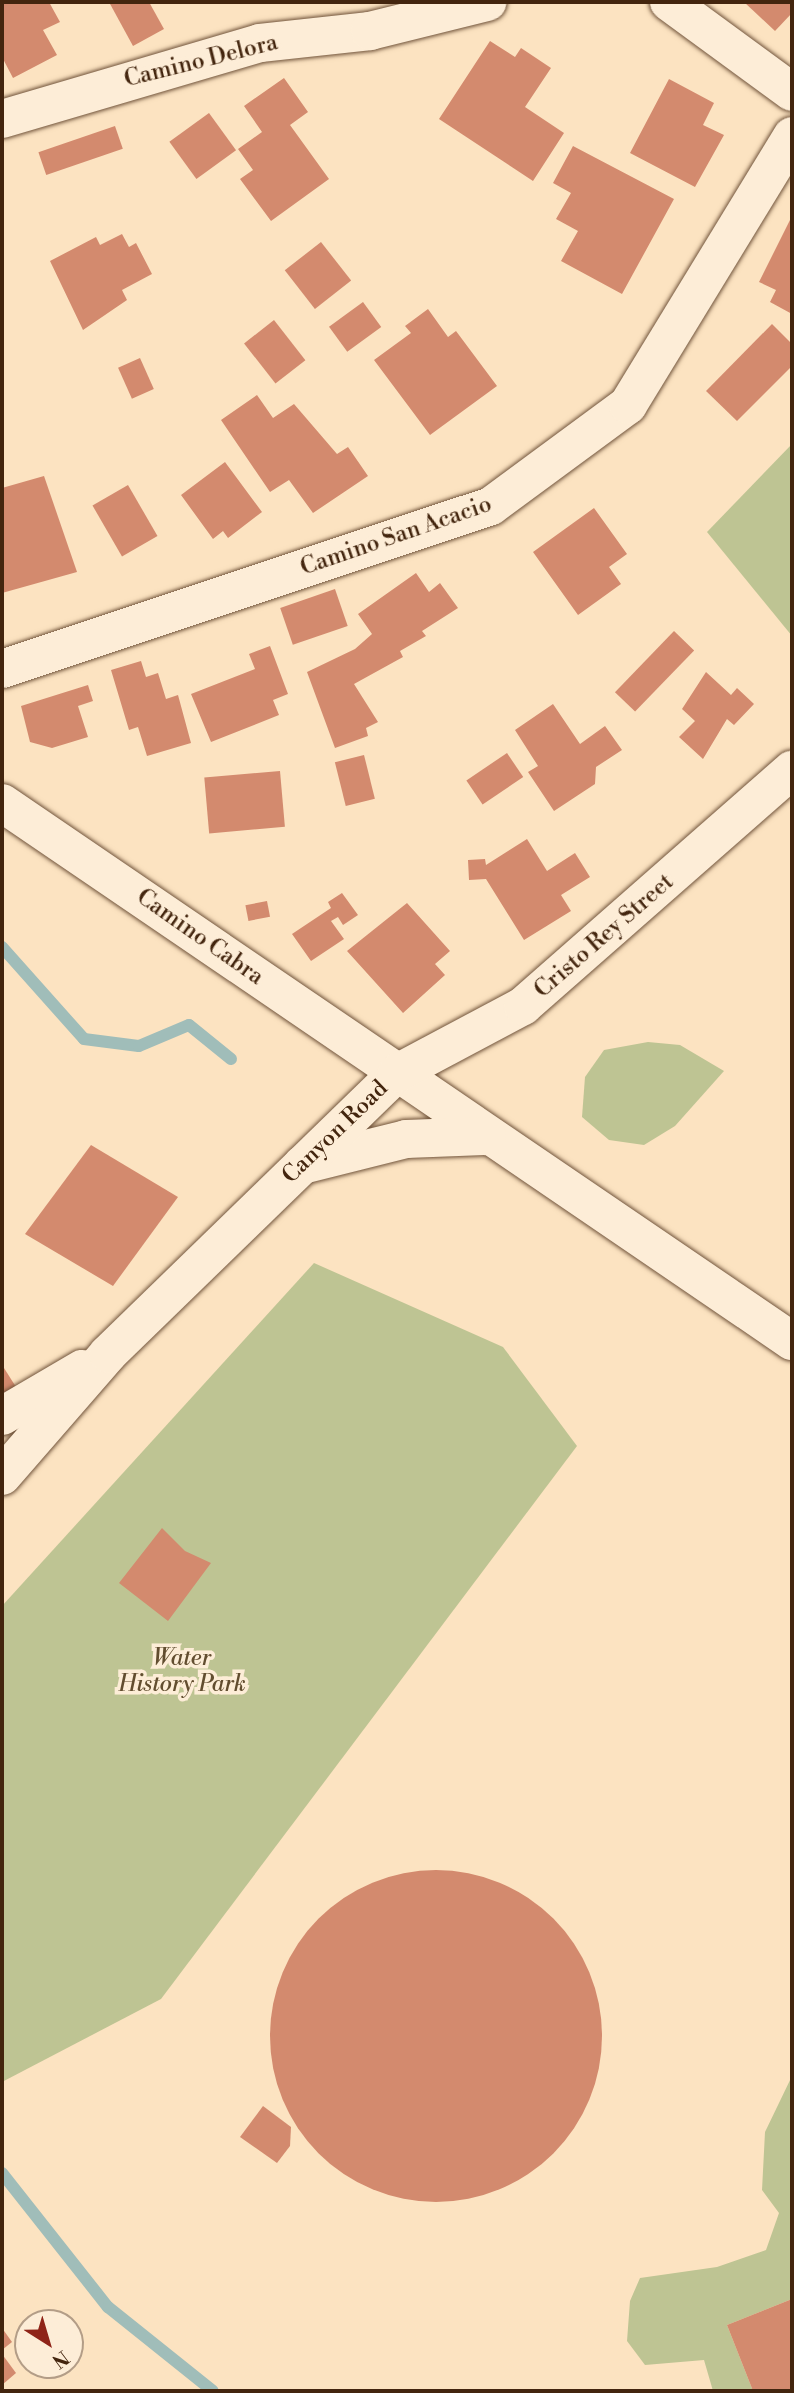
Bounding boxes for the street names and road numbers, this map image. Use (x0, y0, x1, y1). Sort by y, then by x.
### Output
street label: Camino Delora (121, 29, 281, 93)
street label: Camino San Acacio (297, 490, 495, 582)
street label: Cristo Rey Street (529, 868, 679, 1004)
street label: Camino Cabra (131, 883, 269, 991)
street label: Canyon Road (276, 1075, 394, 1189)

